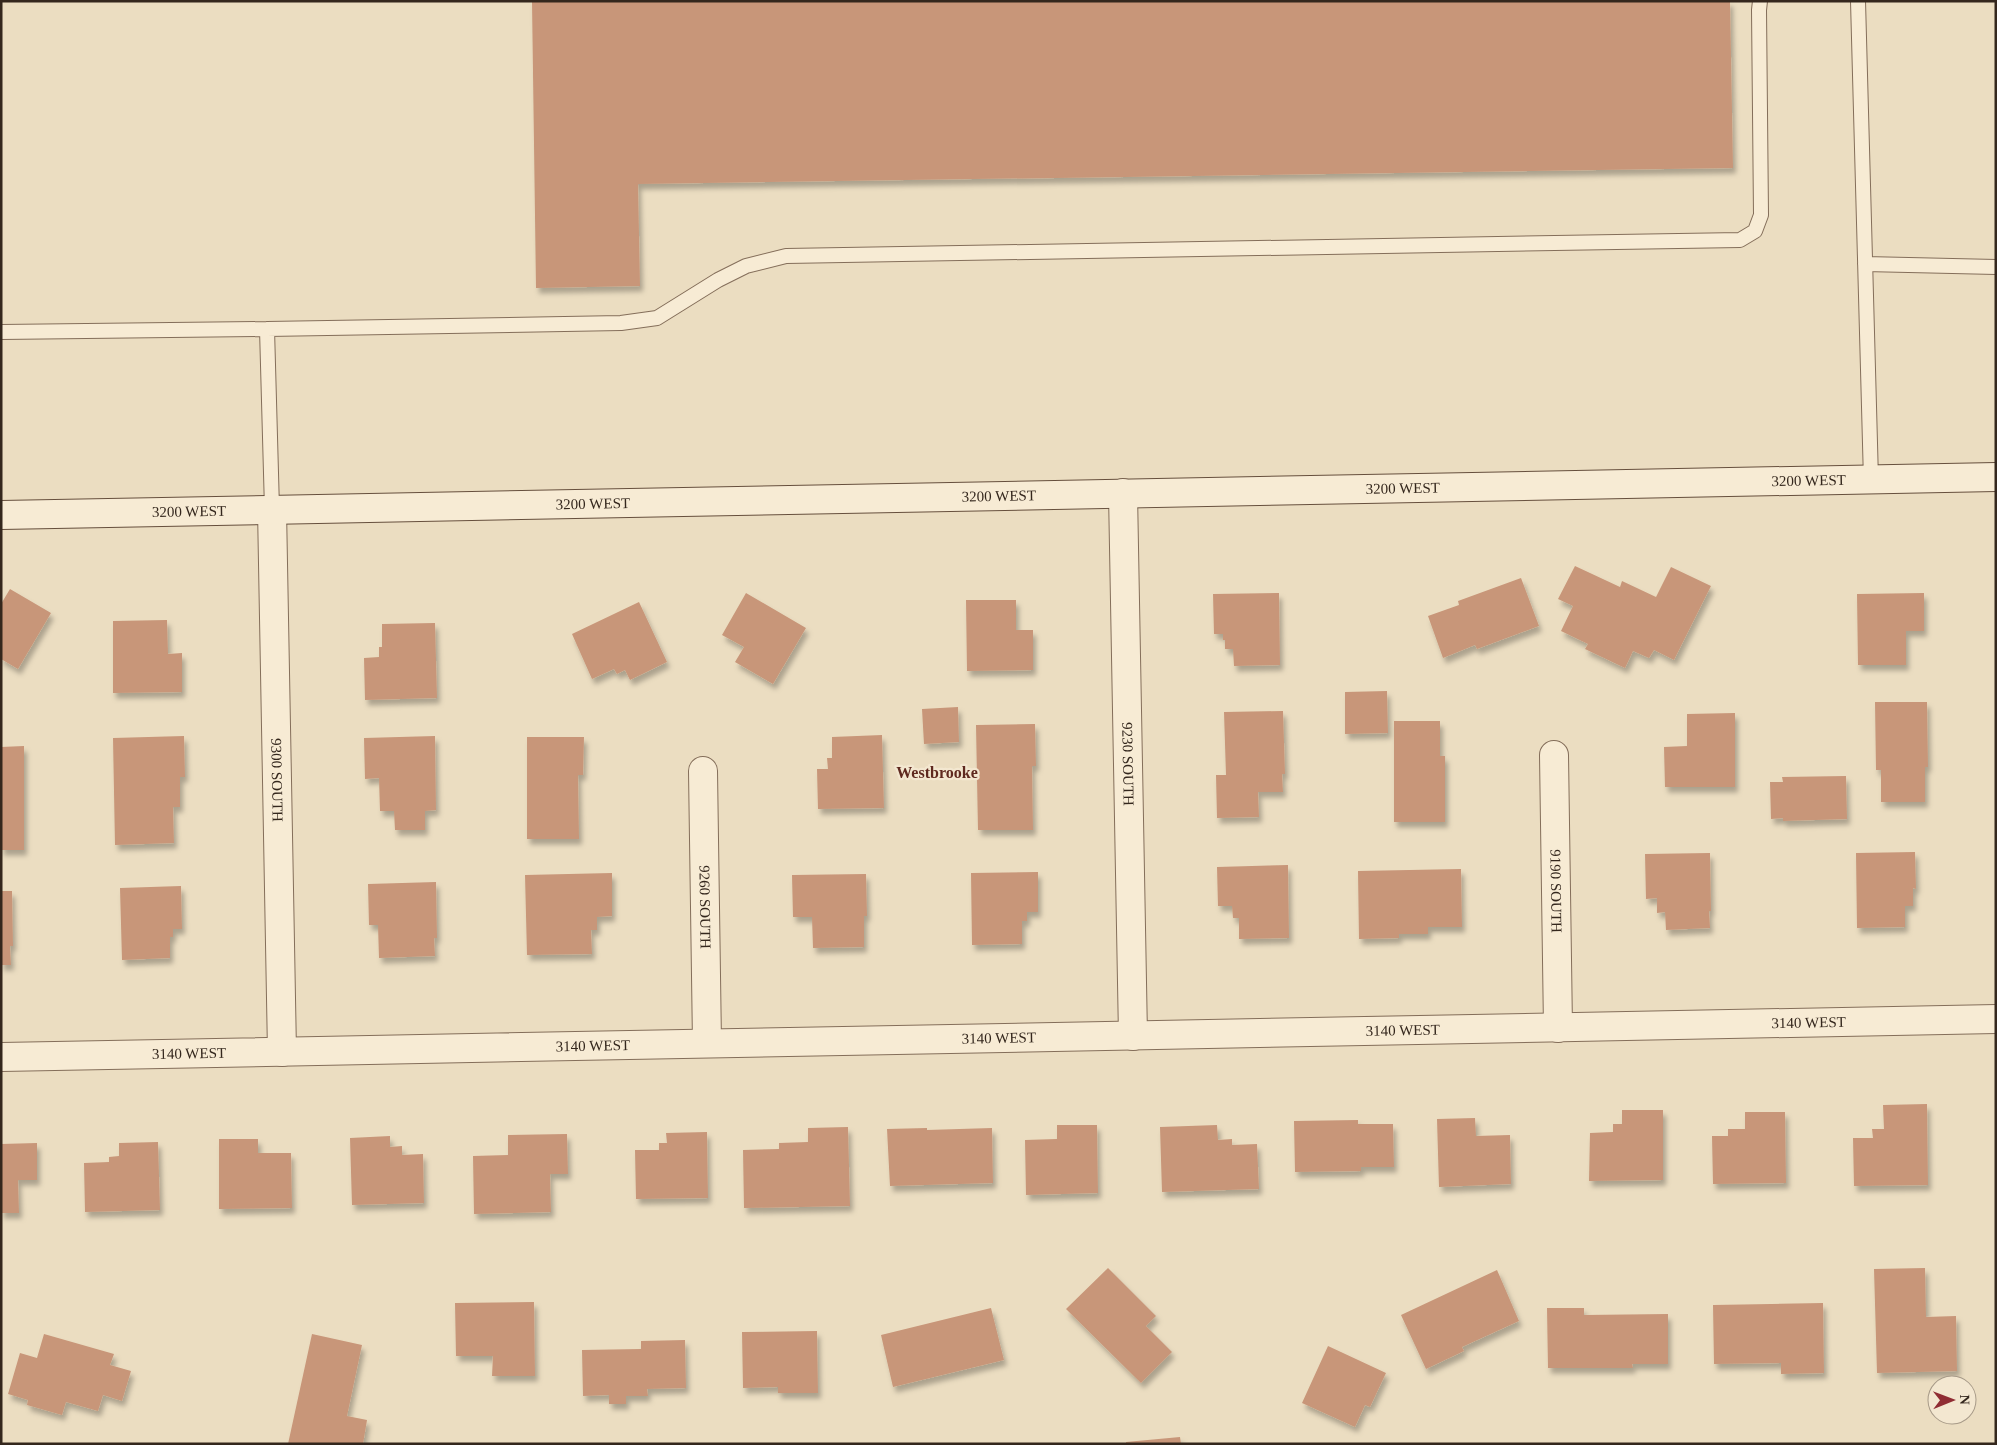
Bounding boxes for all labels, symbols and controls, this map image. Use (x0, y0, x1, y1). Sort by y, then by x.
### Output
street label: 3200 WEST (1771, 472, 1846, 489)
street label: 3200 WEST (1365, 480, 1440, 497)
street label: 3200 WEST (962, 487, 1036, 505)
street label: 3200 WEST (556, 495, 630, 512)
street label: 3200 WEST (152, 503, 226, 520)
street label: 9230 SOUTH (1119, 722, 1137, 806)
street label: 9300 SOUTH (268, 738, 286, 822)
district label: Westbrooke (896, 764, 978, 781)
street label: 9190 SOUTH (1547, 849, 1565, 933)
street label: 9260 SOUTH (696, 865, 714, 949)
street label: 3140 WEST (1771, 1014, 1846, 1031)
street label: 3140 WEST (1365, 1022, 1440, 1039)
street label: 3140 WEST (962, 1029, 1036, 1047)
street label: 3140 WEST (556, 1037, 630, 1054)
street label: 3140 WEST (152, 1045, 226, 1062)
north arrow (1927, 1375, 1977, 1425)
text: N (1957, 1395, 1972, 1405)

